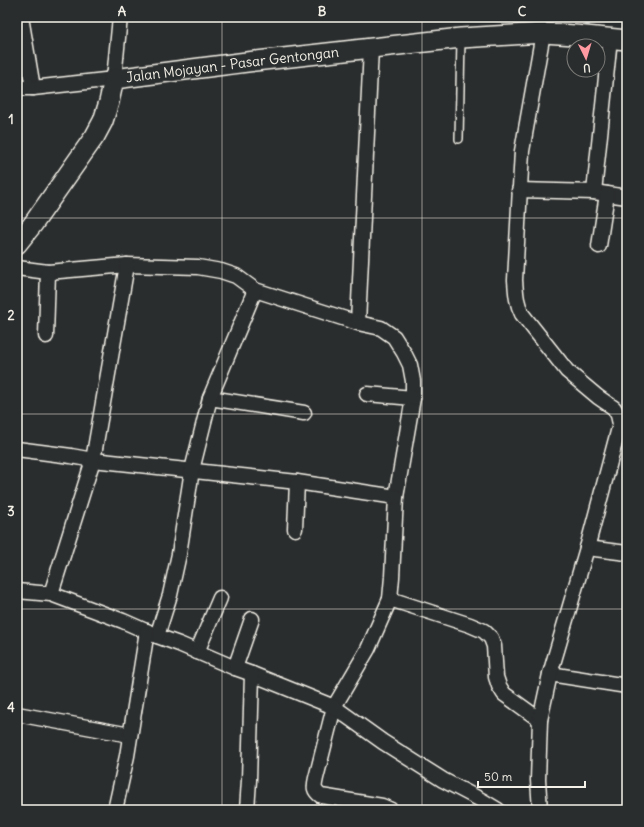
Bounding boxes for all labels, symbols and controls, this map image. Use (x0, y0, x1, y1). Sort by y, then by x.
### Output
text: A (118, 3, 127, 20)
text: B (318, 3, 327, 20)
text: C (518, 3, 527, 20)
north arrow (566, 38, 606, 78)
street label: Jalan Mojayan - Pasar Gentongan (125, 43, 340, 86)
text: U (583, 61, 591, 75)
text: 1 (8, 111, 14, 128)
text: 2 (7, 307, 15, 324)
text: 3 (7, 503, 15, 520)
text: 4 (7, 699, 15, 716)
scale bar (478, 763, 585, 789)
text: 50 m (484, 769, 513, 784)

